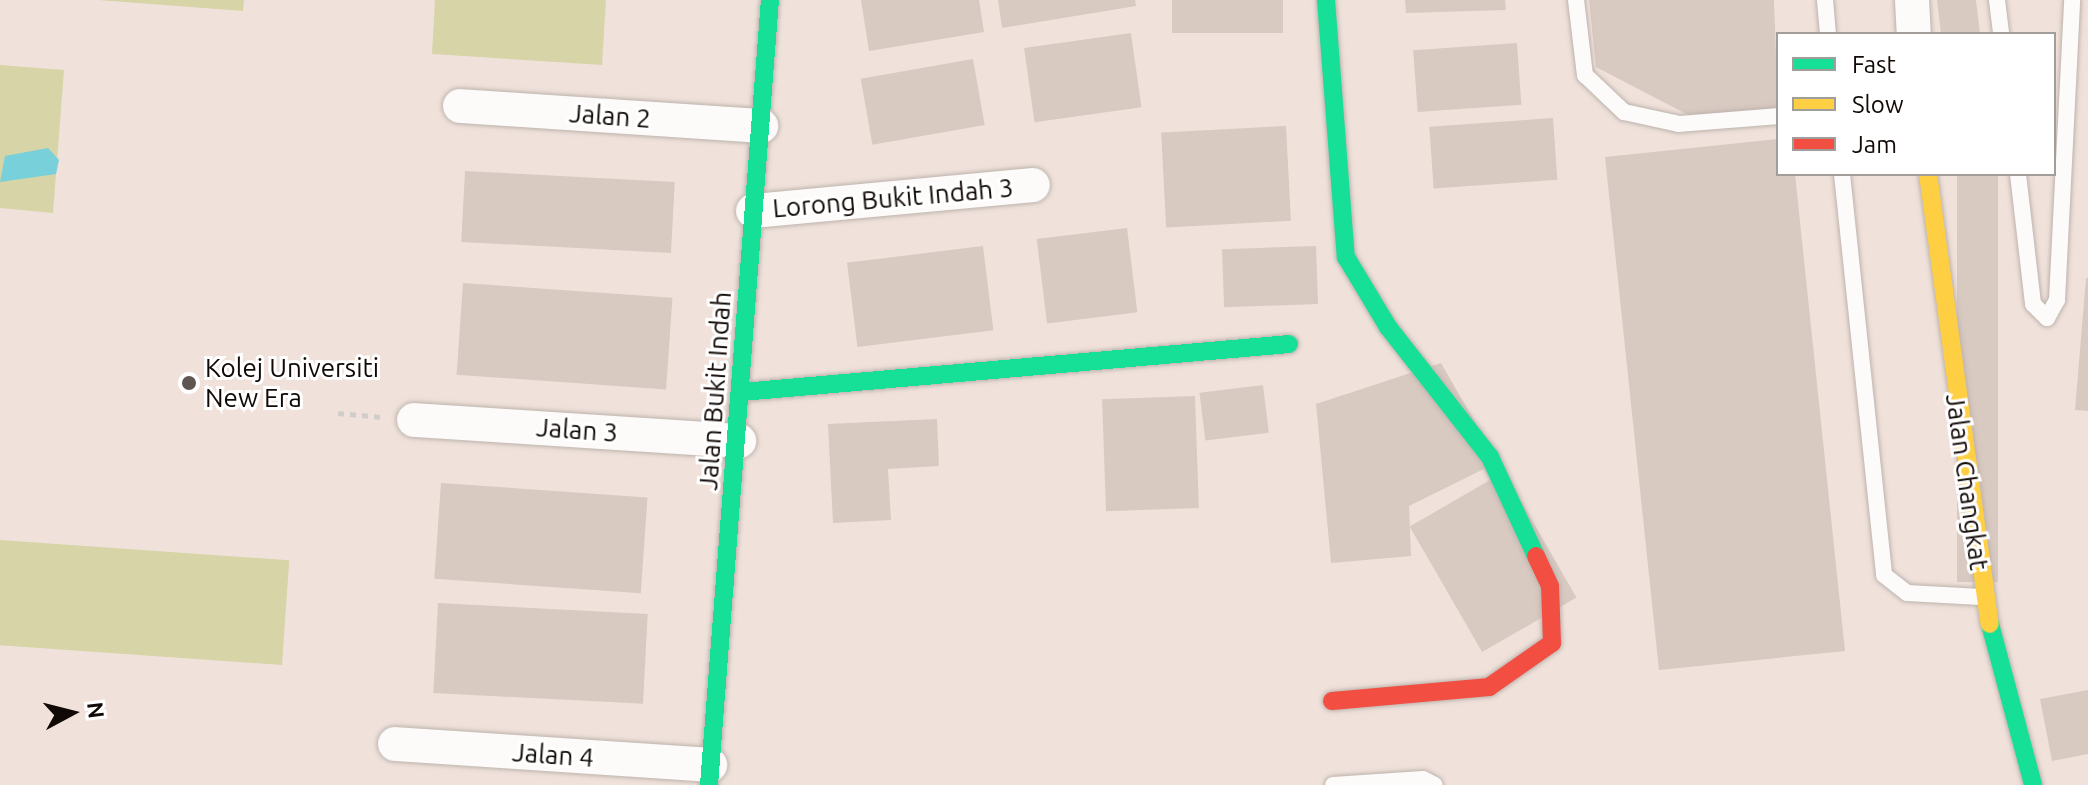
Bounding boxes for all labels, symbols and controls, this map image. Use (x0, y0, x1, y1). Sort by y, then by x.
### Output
legend (1776, 32, 2056, 176)
text: Fast (1852, 51, 1896, 78)
text: Slow (1852, 91, 1904, 118)
street label: Jalan 2 (568, 98, 652, 134)
text: Jam (1852, 131, 1897, 158)
street label: Lorong Bukit Indah 3 (771, 172, 1015, 224)
street label: Jalan Bukit Indah (692, 291, 738, 491)
place label: Kolej Universiti New Era (205, 352, 379, 414)
marker: Kolej Universiti New Era (180, 374, 198, 392)
street label: Jalan Changkat (1939, 392, 1995, 572)
street label: Jalan 3 (535, 412, 619, 448)
north arrow (32, 673, 112, 753)
text: N (83, 700, 110, 720)
street label: Jalan 4 (511, 737, 595, 773)

